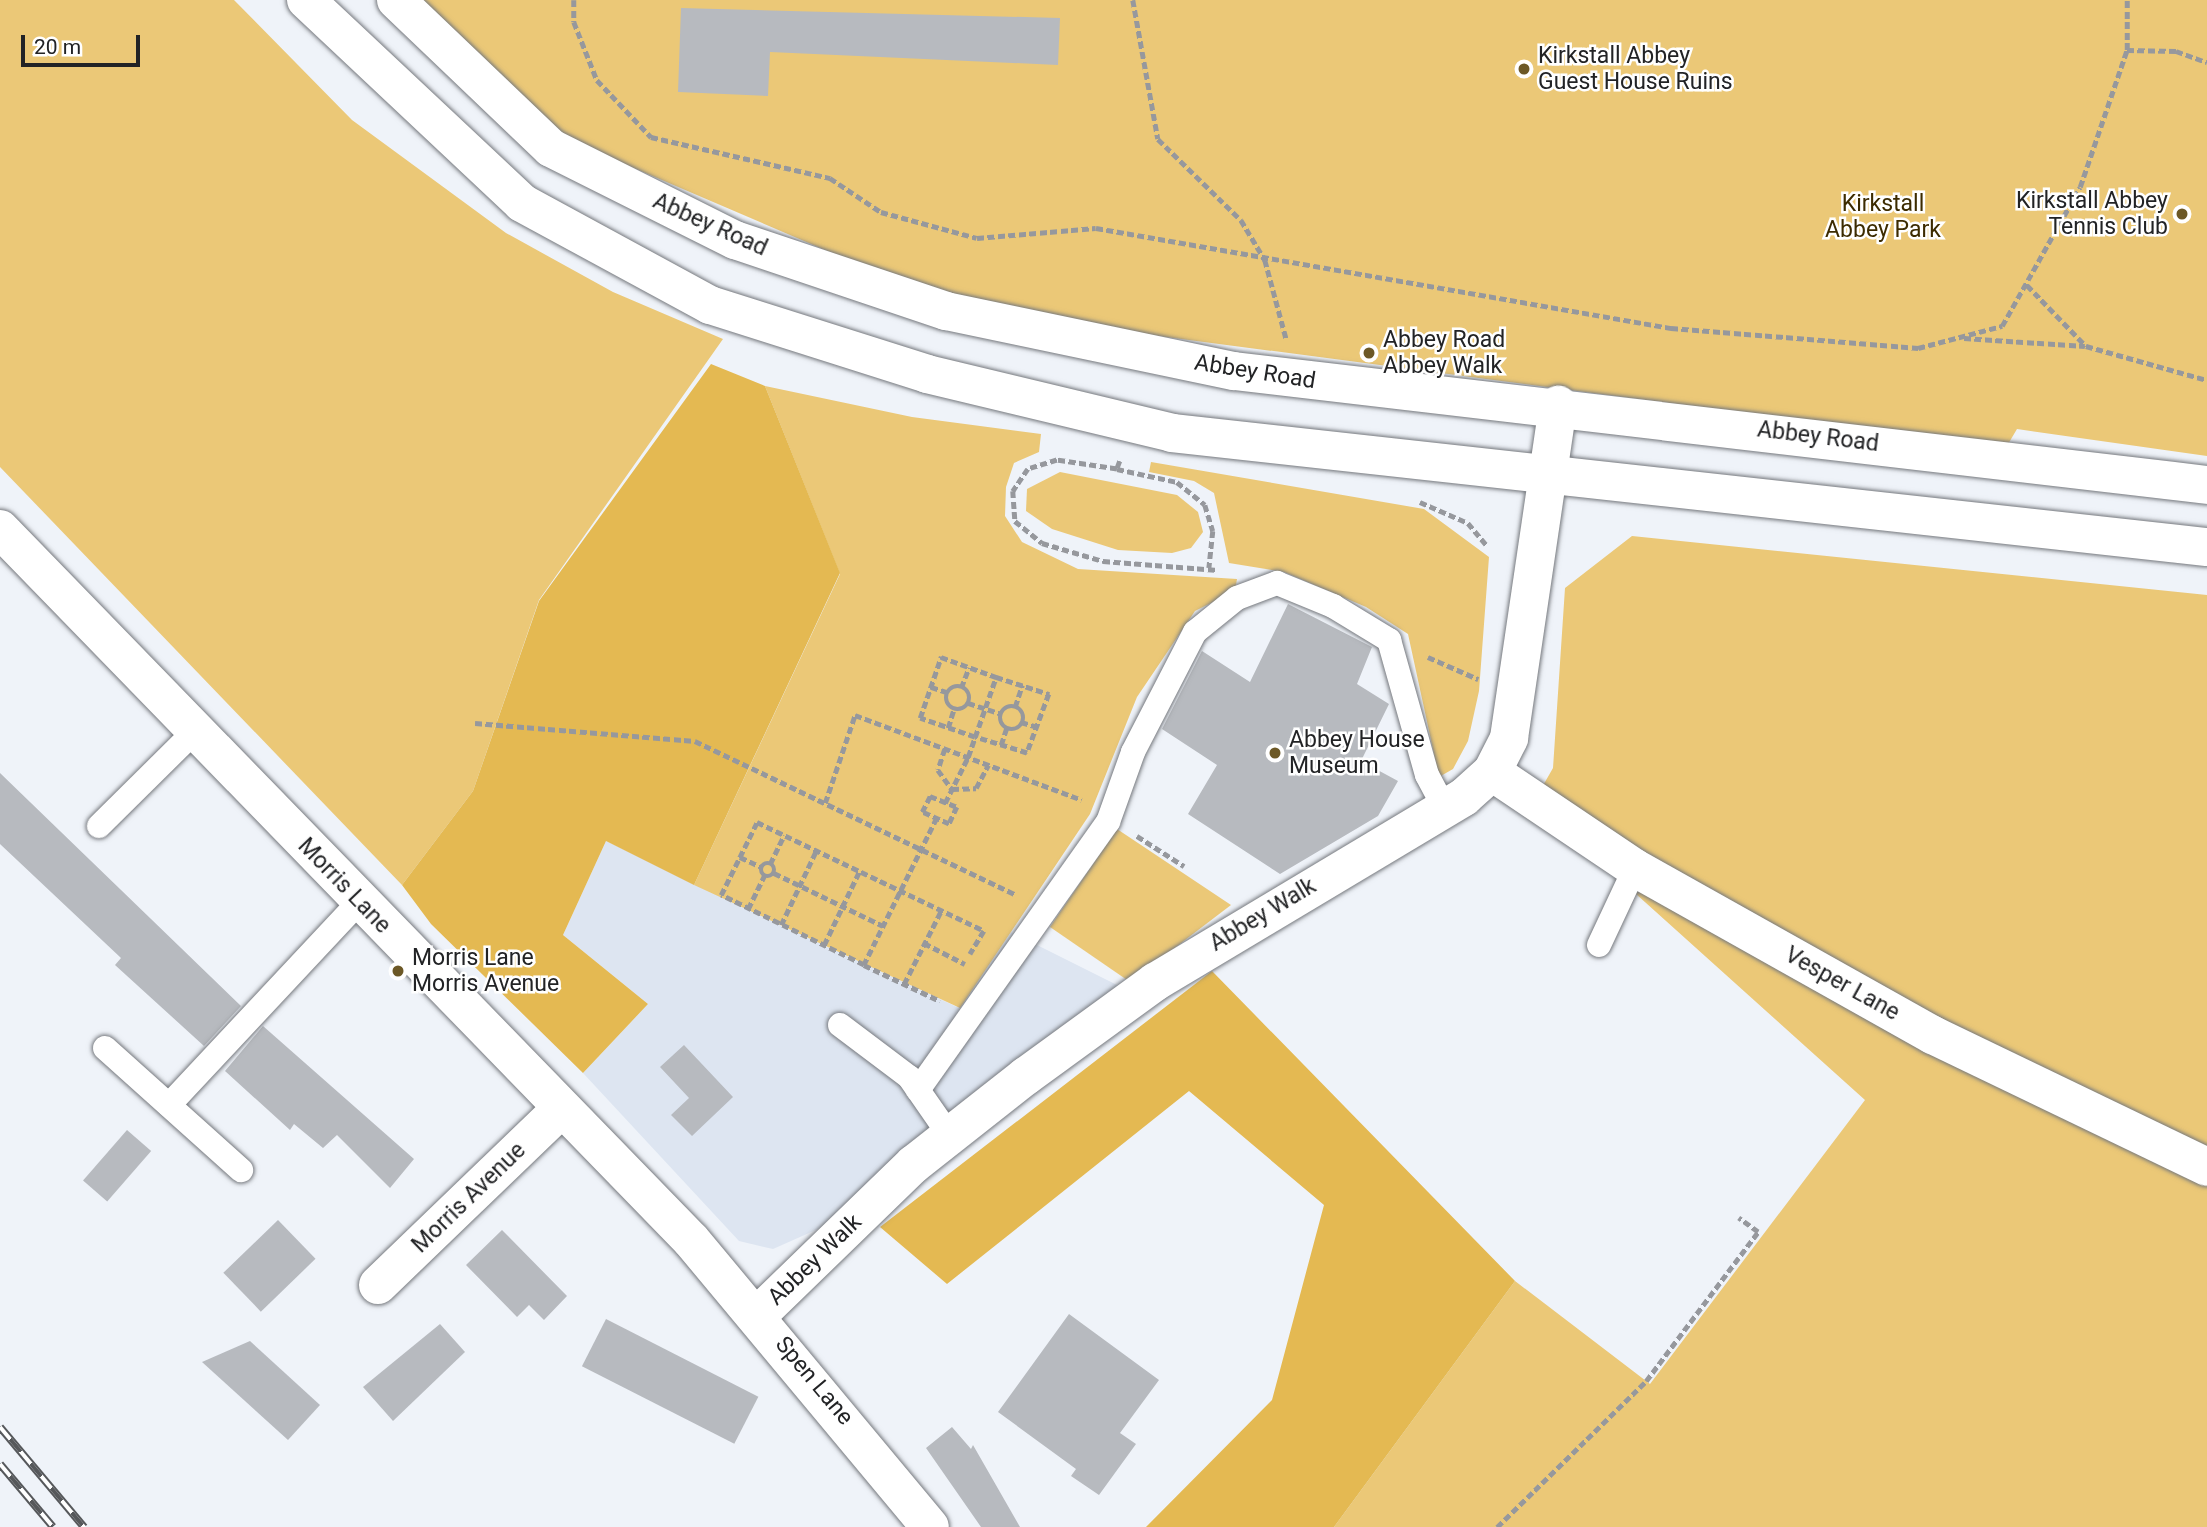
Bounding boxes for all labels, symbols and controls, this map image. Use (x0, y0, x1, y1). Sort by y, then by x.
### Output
scale bar (24, 21, 144, 65)
text: 20 m (34, 35, 81, 59)
place label: Kirkstall Abbey Guest House Ruins (1538, 42, 1733, 96)
marker: Kirkstall Abbey Guest House Ruins (1516, 61, 1532, 77)
place label: Kirkstall Abbey Tennis Club (2016, 187, 2168, 241)
street label: Abbey Road (649, 188, 771, 262)
park label: Kirkstall Abbey Park (1825, 190, 1941, 244)
marker: Kirkstall Abbey Tennis Club (2174, 206, 2190, 222)
place label: Abbey Road Abbey Walk (1383, 326, 1505, 380)
marker: Abbey Road Abbey Walk (1361, 345, 1377, 361)
street label: Abbey Road (1192, 349, 1318, 395)
street label: Abbey Road (1756, 416, 1880, 458)
place label: Abbey House Museum (1289, 726, 1425, 780)
marker: Abbey House Museum (1267, 745, 1283, 761)
street label: Morris Lane (292, 833, 396, 939)
street label: Abbey Walk (1205, 872, 1321, 958)
street label: Vesper Lane (1780, 941, 1904, 1027)
place label: Morris Lane Morris Avenue (412, 944, 559, 998)
marker: Morris Lane Morris Avenue (390, 963, 406, 979)
street label: Morris Avenue (406, 1137, 532, 1259)
street label: Abbey Walk (763, 1209, 867, 1311)
street label: Spen Lane (769, 1331, 859, 1431)

